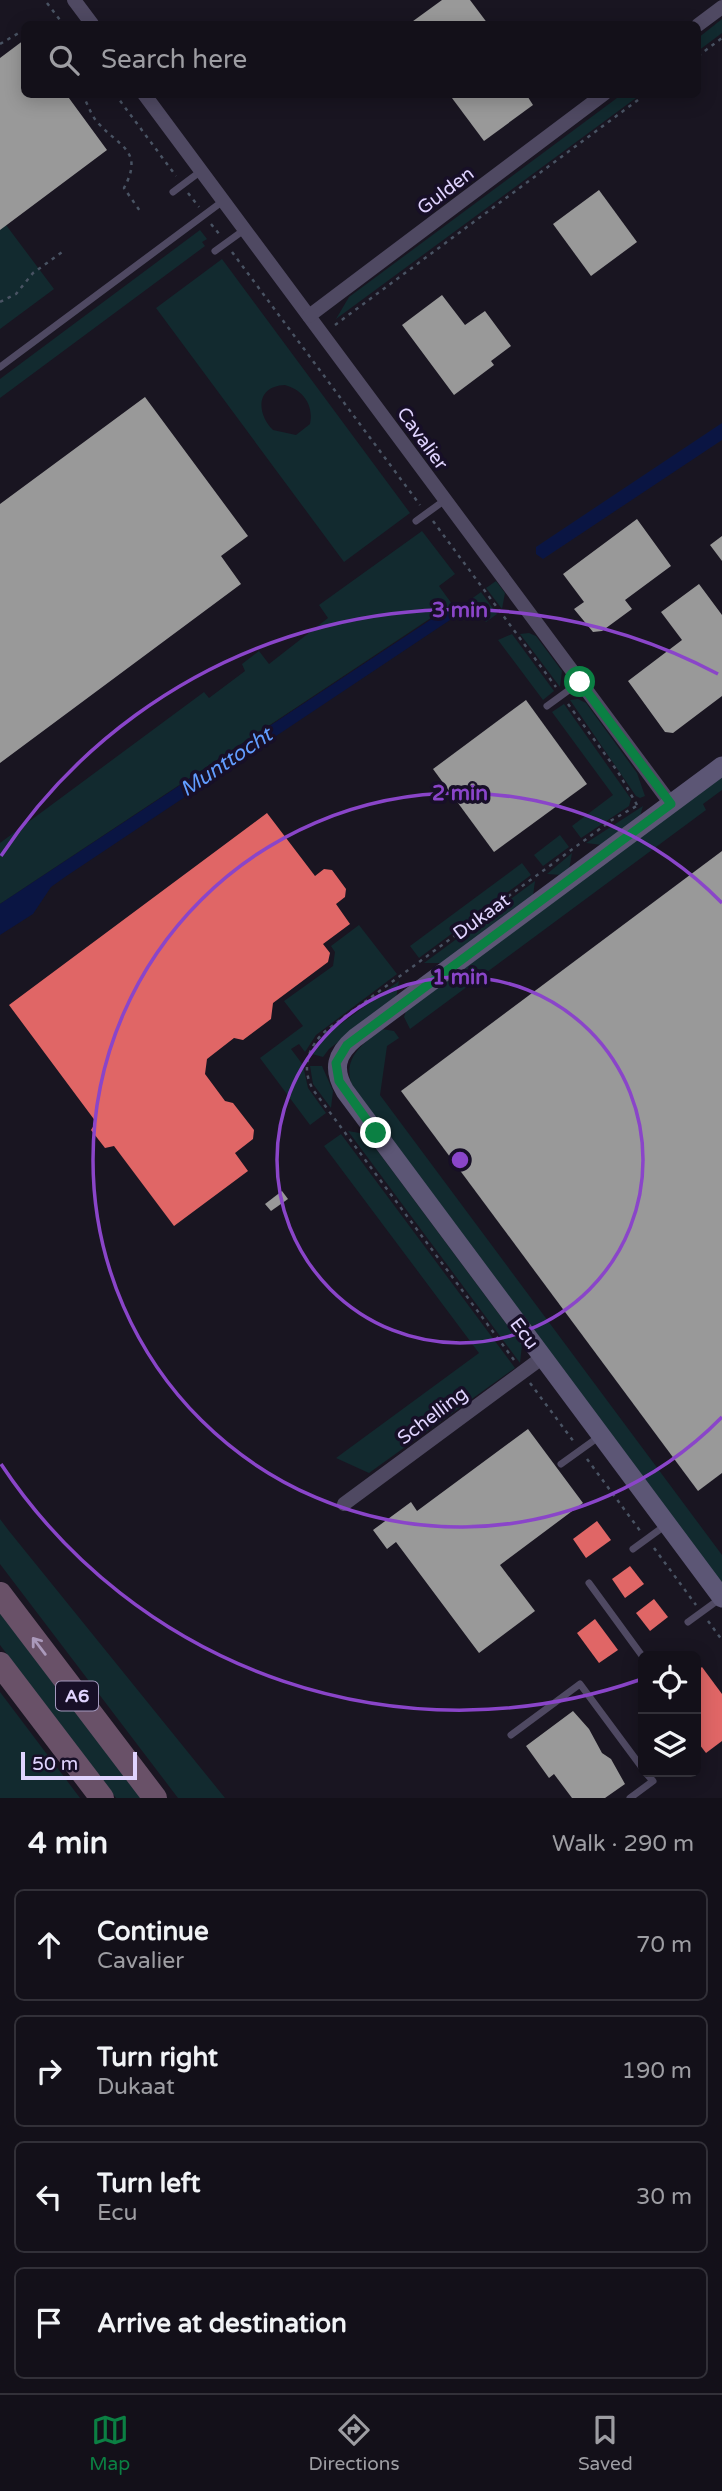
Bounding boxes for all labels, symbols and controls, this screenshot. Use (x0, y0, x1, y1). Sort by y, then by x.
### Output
search box (21, 21, 701, 98)
icon: search (45, 41, 83, 79)
text: Search here (101, 44, 247, 75)
street label: Gulden (413, 162, 478, 219)
street label: Cavalier (392, 403, 453, 475)
text: 3 min (432, 598, 488, 623)
route start (564, 666, 595, 697)
water label: Munttocht (175, 721, 279, 802)
text: 2 min (432, 781, 488, 806)
street label: Dukaat (449, 889, 514, 945)
text: 1 min (432, 965, 488, 990)
route end (360, 1117, 391, 1148)
centre of rings (448, 1148, 472, 1172)
street label: Ecu (505, 1314, 543, 1354)
street label: Schelling (393, 1382, 472, 1449)
one-way arrow (32, 1637, 47, 1656)
map controls (638, 1651, 701, 1777)
button: locate (638, 1651, 701, 1714)
road number: A6 (56, 1681, 98, 1710)
button: layers (638, 1714, 701, 1777)
scale bar (21, 1749, 136, 1781)
text: 50 m (32, 1753, 78, 1775)
text: 4 min (28, 1825, 108, 1862)
text: Walk · 290 m (552, 1830, 694, 1858)
text: Continue (97, 1916, 209, 1947)
icon: ahead (30, 1926, 68, 1964)
text: 70 m (636, 1931, 692, 1959)
text: Cavalier (97, 1947, 184, 1975)
text: Turn right (97, 2042, 218, 2073)
icon: right (30, 2052, 68, 2090)
text: 190 m (622, 2057, 692, 2085)
text: Dukaat (97, 2073, 175, 2101)
text: Turn left (97, 2168, 200, 2199)
icon: left (30, 2178, 68, 2216)
text: 30 m (636, 2183, 692, 2211)
text: Ecu (97, 2199, 138, 2227)
icon: arrive (30, 2304, 68, 2342)
text: Arrive at destination (97, 2308, 347, 2339)
tab: Map (89, 2411, 130, 2475)
tab: Directions (309, 2411, 400, 2475)
tab: Saved (578, 2411, 633, 2475)

